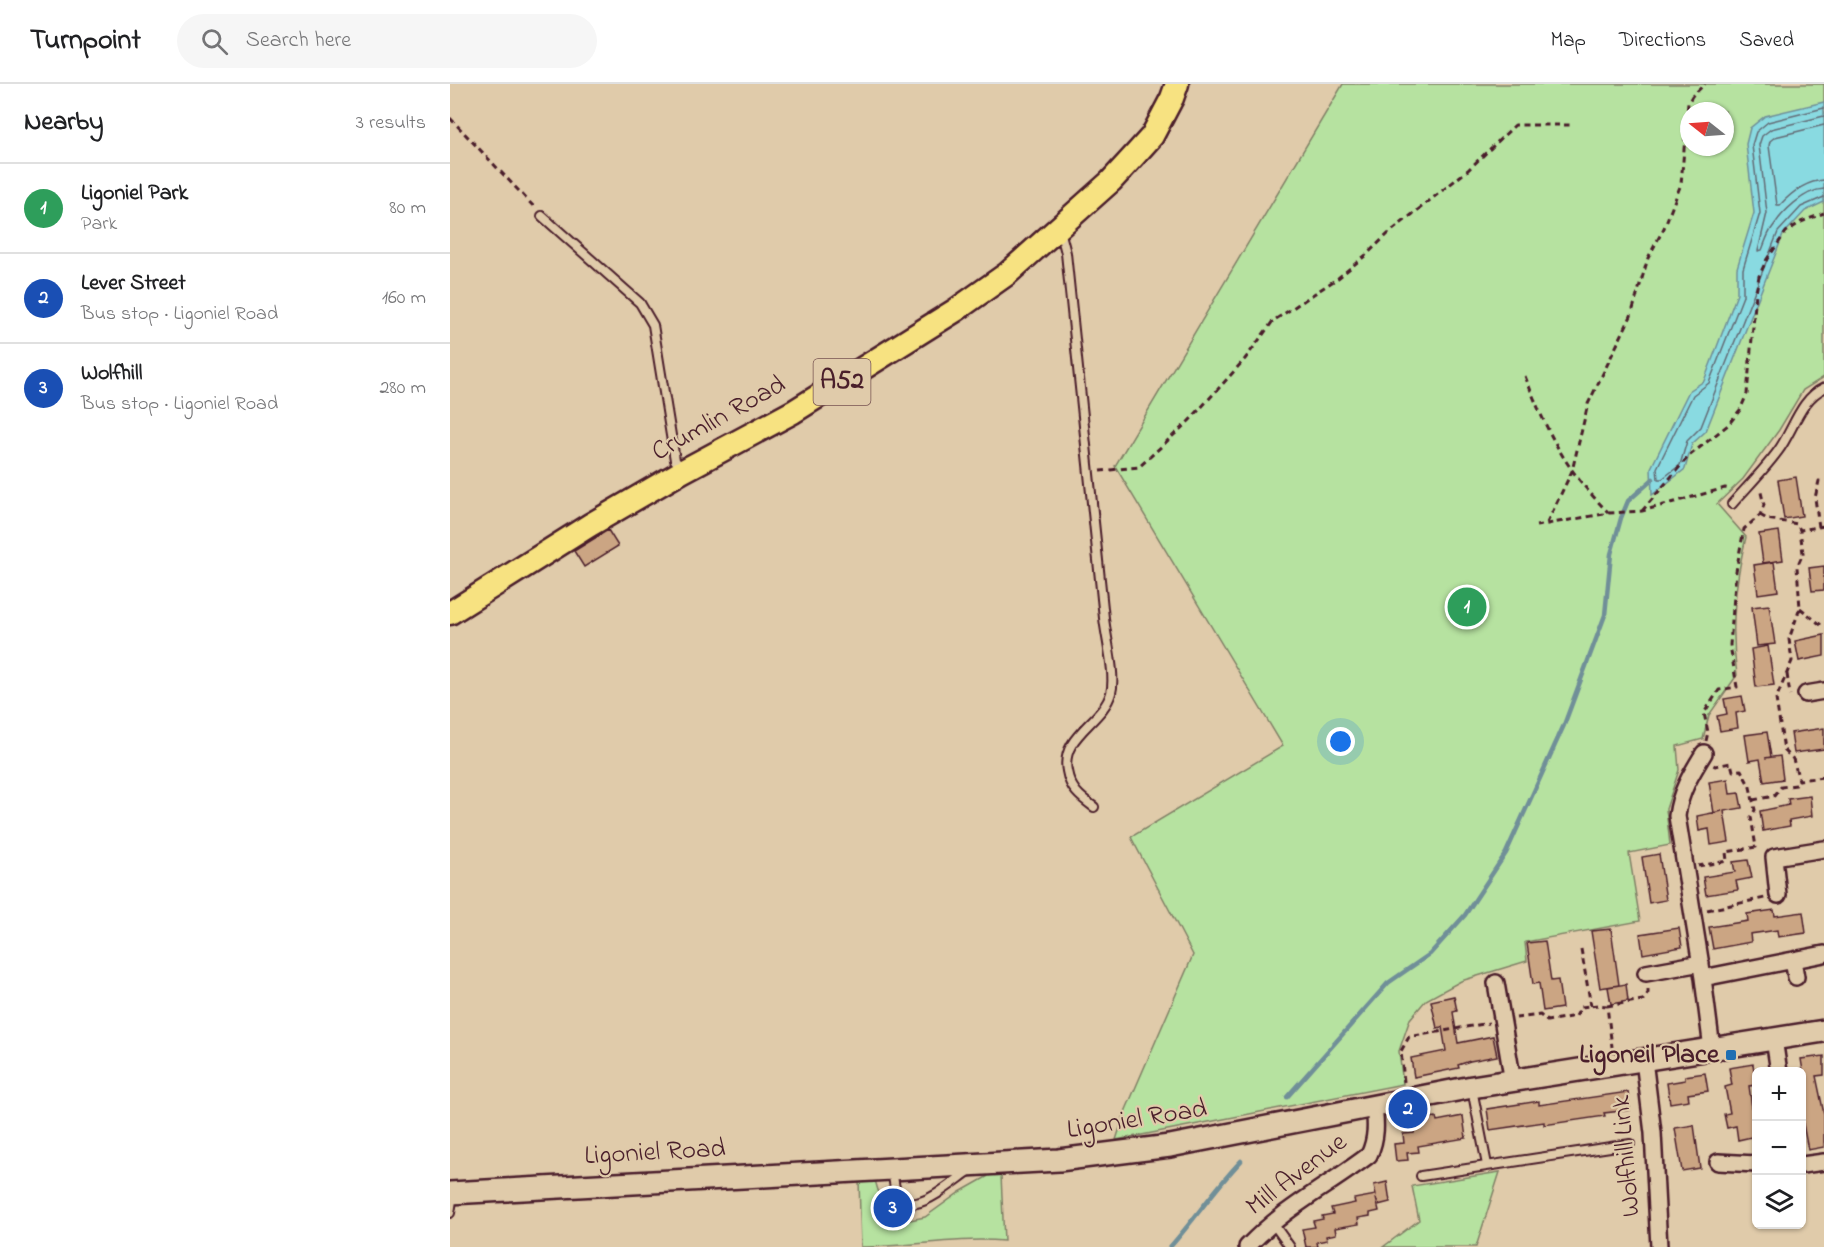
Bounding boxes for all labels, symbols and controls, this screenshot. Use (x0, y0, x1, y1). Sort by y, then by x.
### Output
search box (177, 14, 597, 68)
text: Turnpoint (30, 21, 141, 62)
icon: search (198, 25, 231, 58)
text: Search here (246, 25, 351, 57)
text: Map (1550, 26, 1586, 56)
text: Directions (1619, 26, 1706, 56)
text: Saved (1739, 26, 1794, 56)
north arrow (1680, 102, 1734, 156)
text: Nearby (24, 104, 103, 142)
text: 3 results (356, 109, 426, 138)
text: Ligoniel Park (81, 178, 188, 210)
text: 1 (40, 194, 47, 223)
text: 80 m (389, 194, 426, 223)
text: Park (81, 210, 117, 239)
text: Lever Street (81, 268, 186, 300)
text: 2 (39, 284, 48, 313)
text: 160 m (382, 284, 426, 313)
text: Bus stop · Ligoniel Road (81, 300, 278, 329)
text: Wolfhill (81, 358, 142, 390)
road number: A52 (814, 359, 870, 405)
street label: Crumlin Road (645, 366, 793, 472)
text: 3 (39, 374, 48, 403)
text: 280 m (379, 374, 426, 403)
text: Bus stop · Ligoniel Road (81, 390, 278, 419)
pin: 1 (1448, 584, 1486, 630)
your location (1326, 727, 1355, 756)
place label: Ligoneil Place (1579, 1036, 1720, 1076)
marker: Ligoneil Place (1724, 1048, 1738, 1062)
map controls (1752, 1067, 1806, 1229)
button: + (1752, 1067, 1806, 1121)
pin: 2 (1388, 1086, 1428, 1132)
street label: Ligoniel Road (1064, 1090, 1210, 1150)
street label: Wolfhill Link (1602, 1093, 1652, 1218)
button: − (1752, 1121, 1806, 1175)
street label: Mill Avenue (1238, 1123, 1356, 1226)
street label: Ligoniel Road (583, 1130, 727, 1176)
button: layers (1752, 1175, 1806, 1229)
pin: 3 (874, 1186, 912, 1230)

